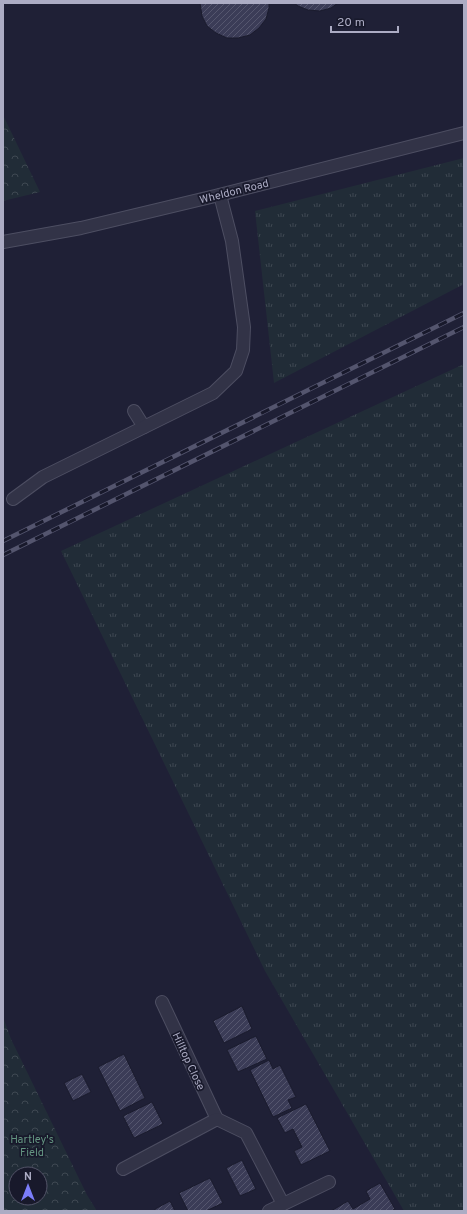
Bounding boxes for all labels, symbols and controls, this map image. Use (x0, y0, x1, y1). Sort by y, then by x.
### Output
scale bar (331, 8, 398, 34)
text: 20 m (337, 15, 365, 31)
street label: Wheldon Road (198, 177, 270, 207)
street label: Hilltop Close (169, 1030, 208, 1093)
park label: Hartley's Field (10, 1133, 54, 1160)
north arrow (8, 1166, 48, 1206)
text: N (24, 1170, 32, 1184)

